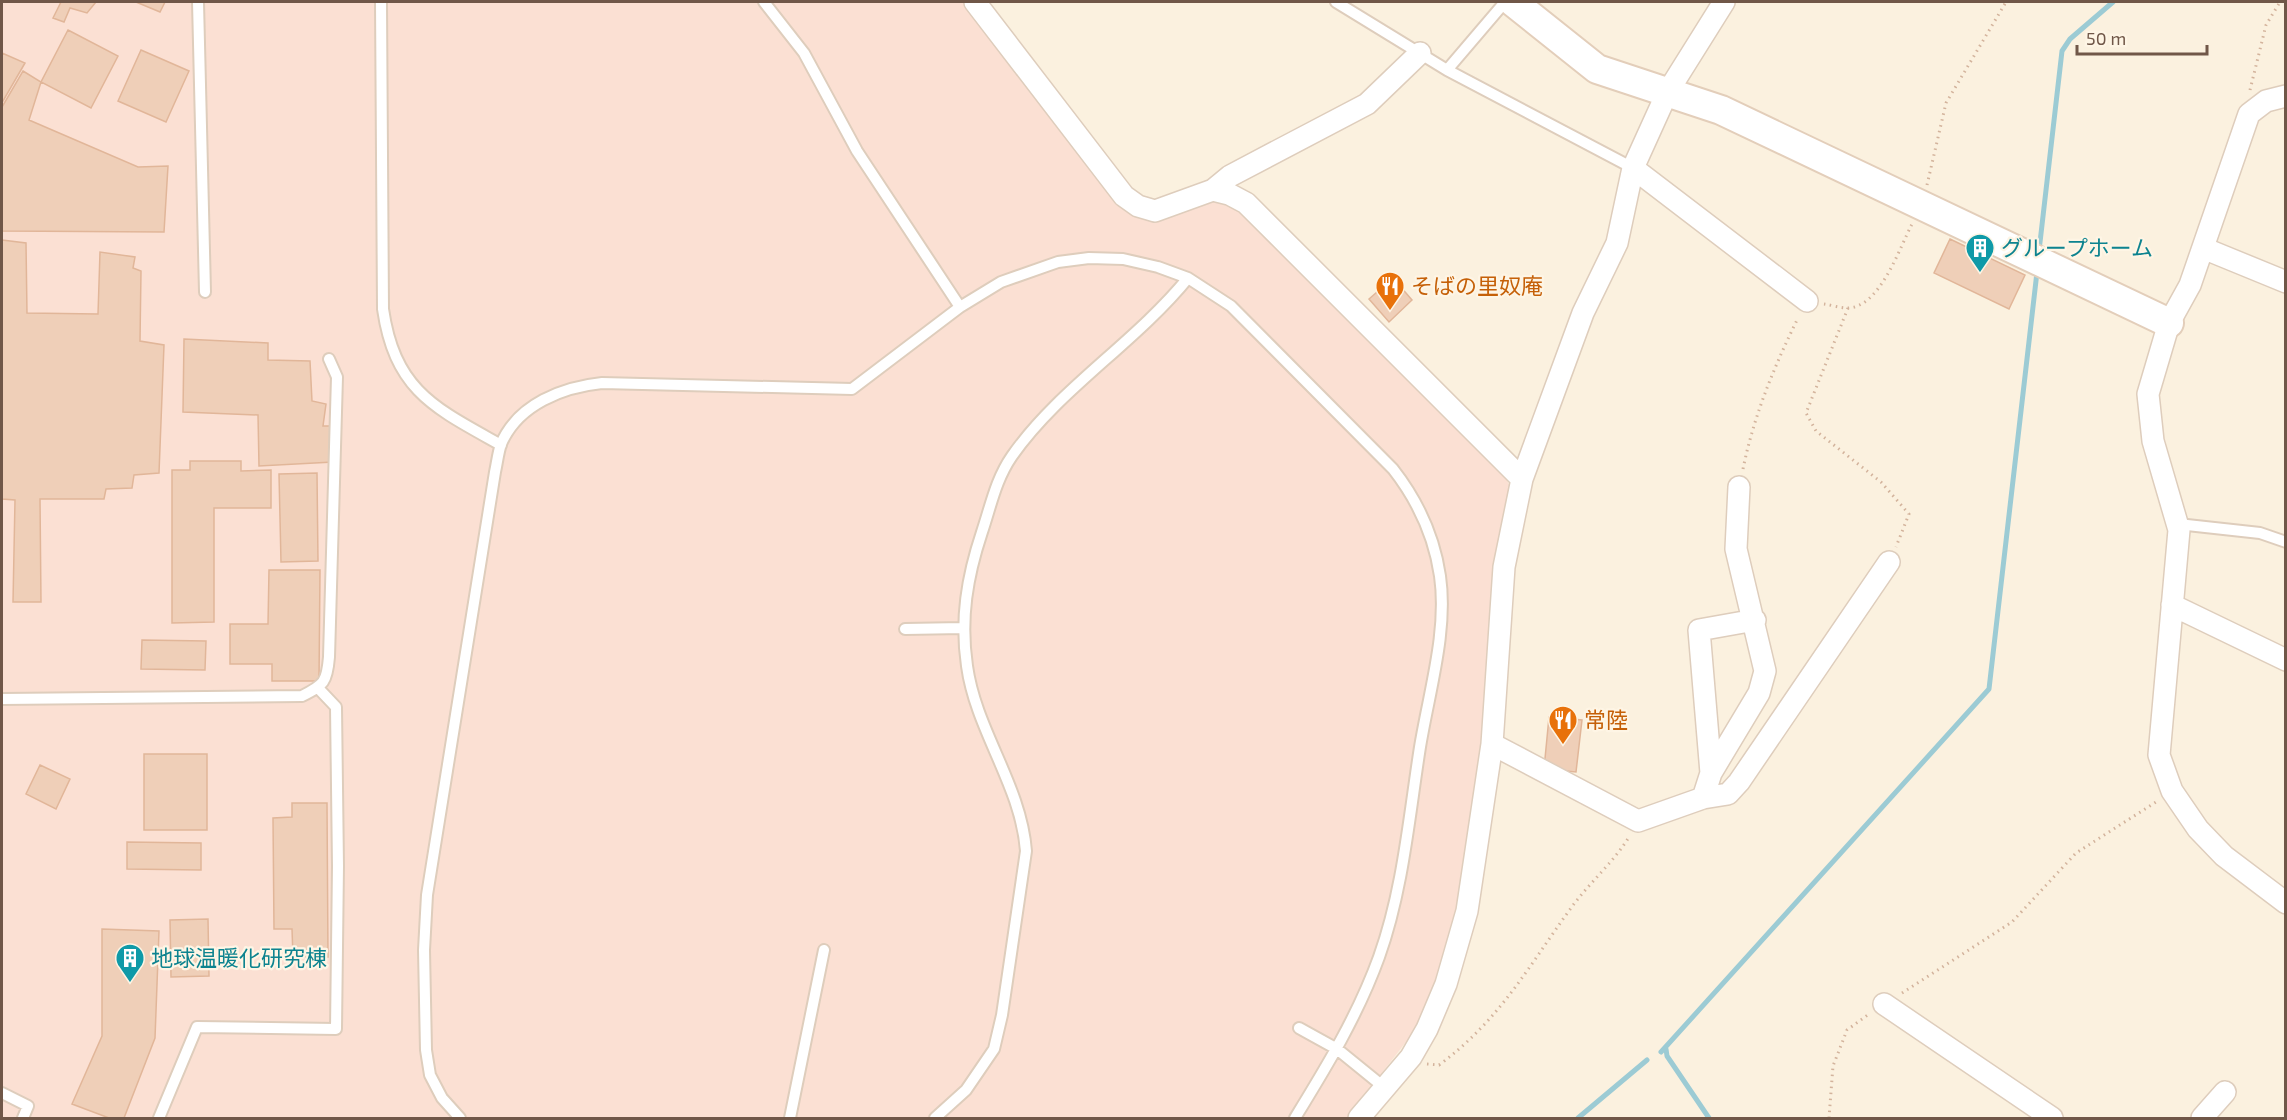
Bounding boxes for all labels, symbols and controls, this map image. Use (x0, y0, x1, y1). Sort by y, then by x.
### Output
scale bar (2077, 18, 2208, 56)
text: 50 m (2086, 27, 2126, 49)
building icon: グループホーム (1964, 232, 1996, 274)
place label: グループホーム (2001, 234, 2153, 260)
restaurant icon: そばの里奴庵 (1374, 270, 1406, 312)
place label: そばの里奴庵 (1411, 272, 1543, 298)
restaurant icon: 常陸 (1547, 704, 1579, 746)
place label: 常陸 (1584, 706, 1628, 732)
building icon: 地球温暖化研究棟 (114, 942, 146, 984)
place label: 地球温暖化研究棟 (151, 944, 327, 970)

